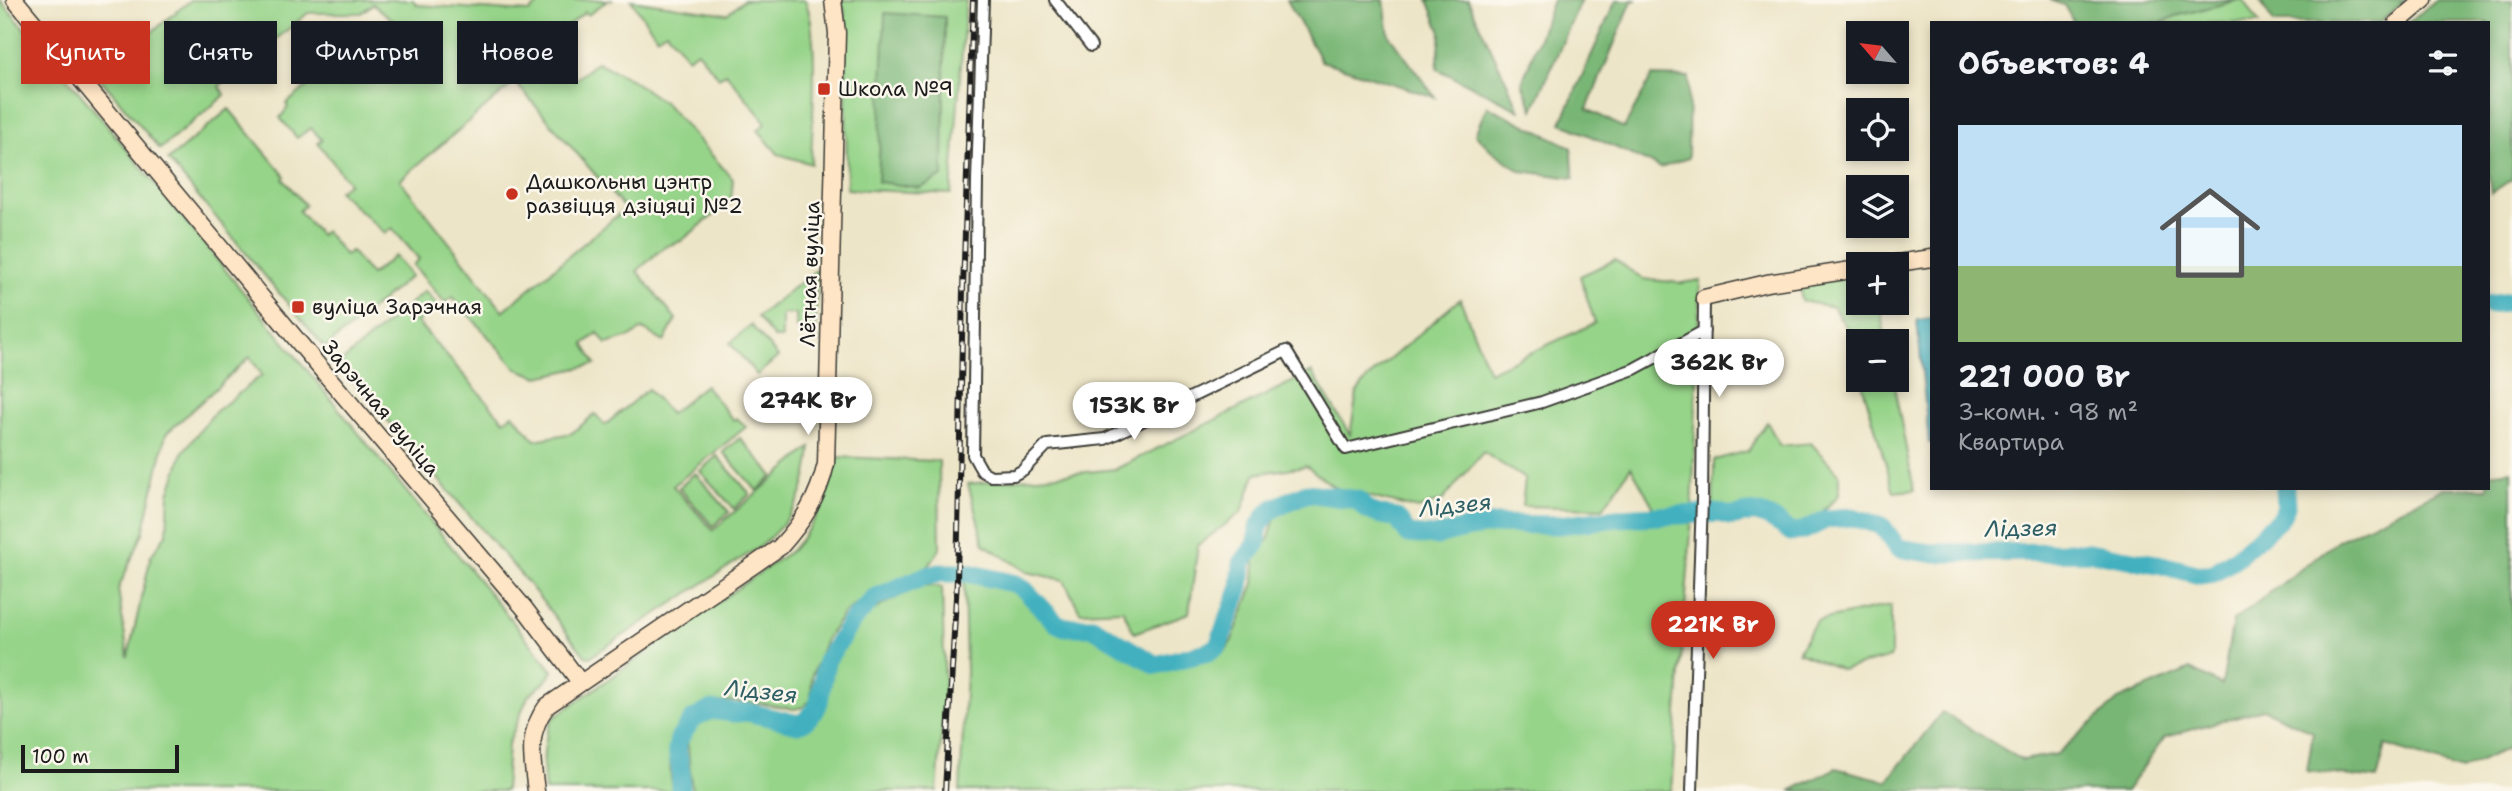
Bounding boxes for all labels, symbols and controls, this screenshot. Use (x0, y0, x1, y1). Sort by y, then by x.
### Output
chip: Купить (21, 21, 150, 84)
chip: Снять (164, 21, 277, 84)
chip: Фильтры (291, 21, 443, 84)
chip: Новое (457, 21, 578, 84)
north arrow (1846, 21, 1909, 84)
map controls (1846, 21, 1909, 392)
text: Объектов: 4 (1958, 43, 2150, 84)
icon: filters (2424, 44, 2462, 82)
place label: Школа №9 (838, 75, 953, 103)
marker: Школа №9 (816, 81, 832, 97)
button: locate (1846, 98, 1909, 161)
place label: Дашкольны цэнтр развіцця дзіцяці №2 (526, 168, 743, 220)
icon: home (2147, 170, 2273, 296)
button: layers (1846, 175, 1909, 238)
marker: Дашкольны цэнтр развіцця дзіцяці №2 (504, 186, 520, 202)
street label: Лётная вуліца (793, 200, 827, 348)
button: + (1846, 252, 1909, 315)
place label: вуліца Зарэчная (312, 293, 482, 321)
marker: вуліца Зарэчная (290, 299, 306, 315)
button: − (1846, 329, 1909, 392)
street label: Зарэчная вуліца (316, 334, 446, 482)
pin: 362K Br (1654, 340, 1784, 399)
text: 362K Br (1670, 347, 1768, 377)
text: 221 000 Br (1958, 356, 2130, 397)
pin: 274K Br (743, 378, 873, 437)
pin: 153K Br (1069, 382, 1199, 442)
text: 274K Br (759, 385, 857, 415)
text: 153K Br (1089, 390, 1179, 420)
text: 3-комн. · 98 m² (1958, 397, 2138, 427)
text: Квартира (1958, 427, 2064, 457)
water label: Лідзея (1416, 486, 1493, 524)
water label: Лідзея (1983, 512, 2058, 544)
pin: 221K Br (1648, 602, 1778, 661)
text: 221K Br (1667, 609, 1759, 639)
water label: Лідзея (722, 672, 799, 710)
scale bar (21, 742, 178, 774)
text: 100 m (32, 744, 89, 769)

